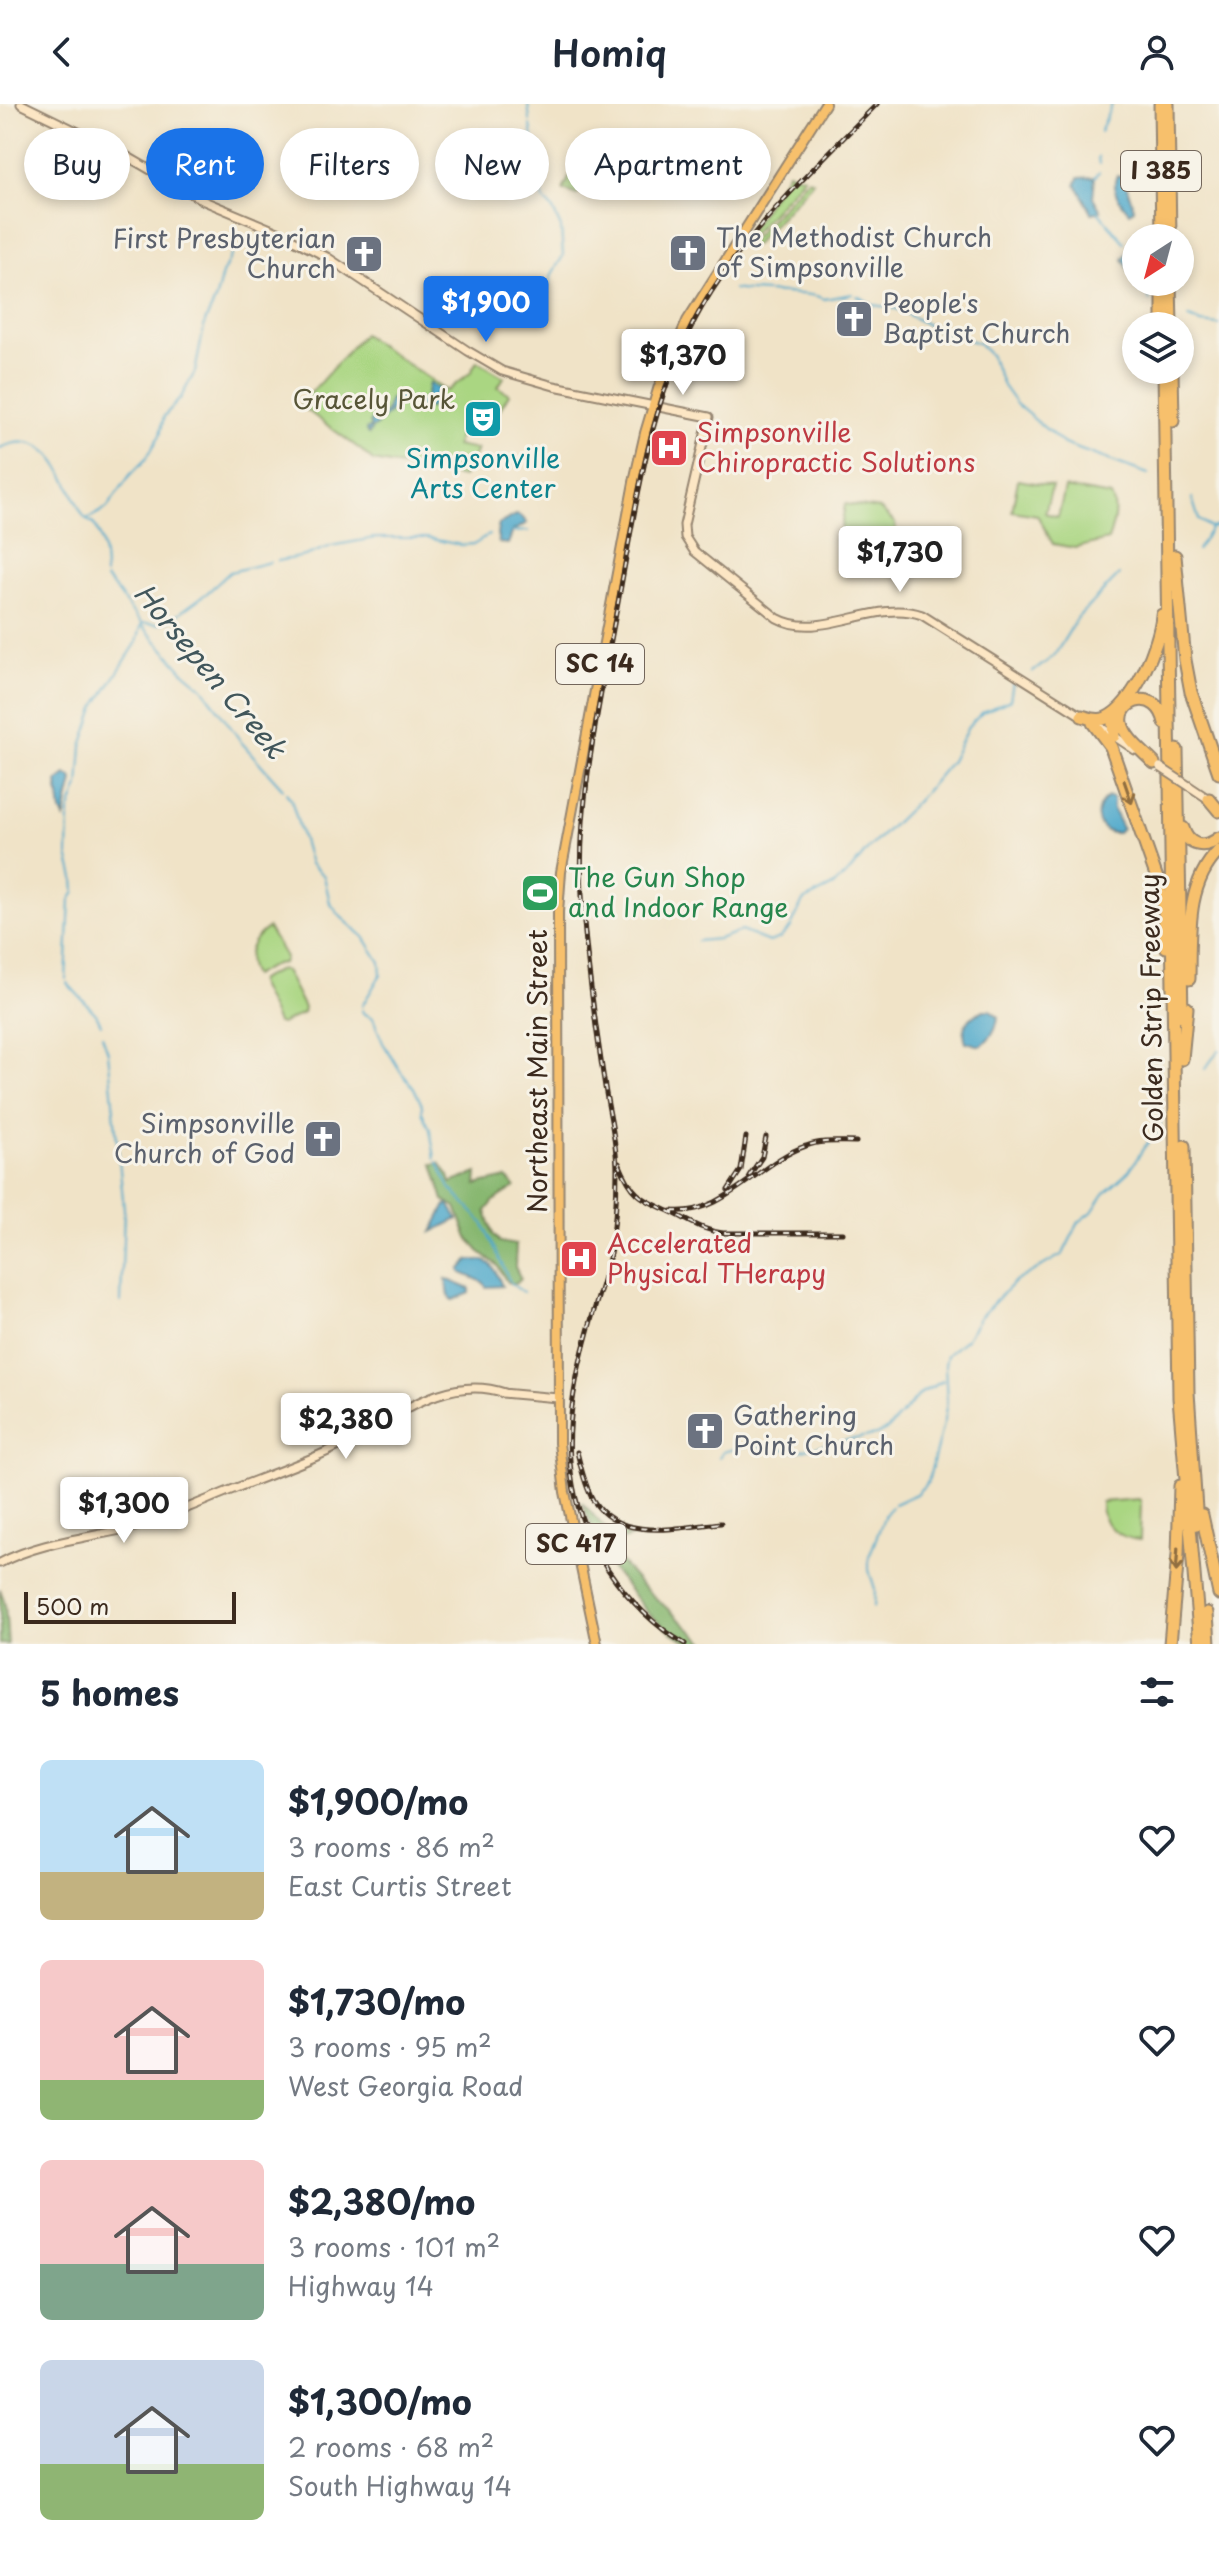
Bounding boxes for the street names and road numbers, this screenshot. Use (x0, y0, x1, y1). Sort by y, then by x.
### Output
road number: I 385 (1121, 151, 1201, 191)
road number: SC 14 (556, 644, 644, 684)
street label: Golden Strip Freeway (1129, 873, 1172, 1143)
street label: Northeast Main Street (517, 929, 556, 1213)
road number: SC 417 (526, 1524, 626, 1564)

